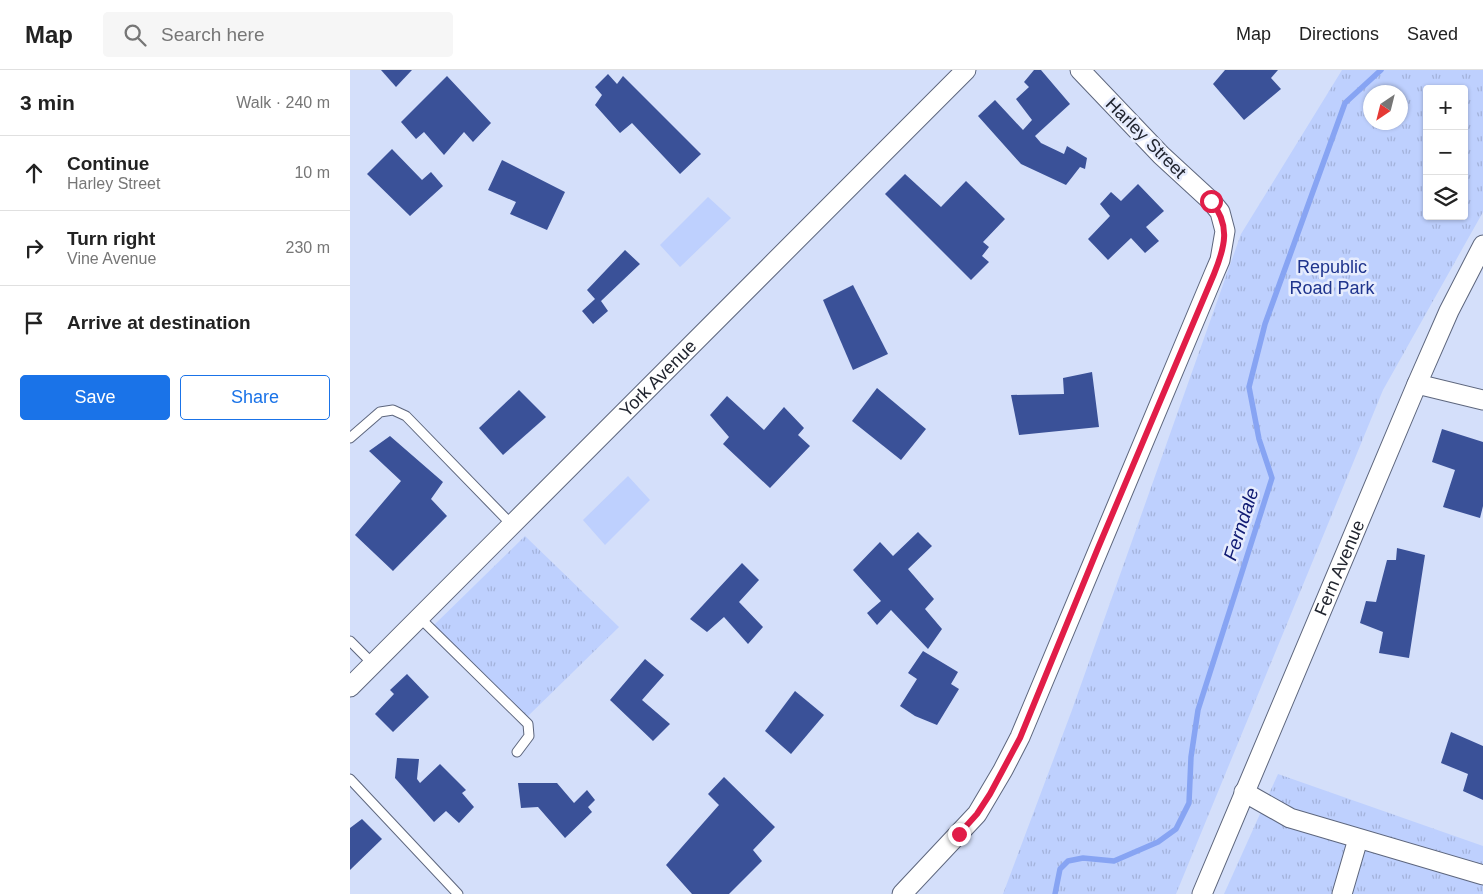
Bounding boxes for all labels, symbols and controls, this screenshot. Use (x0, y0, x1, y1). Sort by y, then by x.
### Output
search box (103, 12, 453, 57)
text: Map (25, 21, 73, 48)
icon: search (121, 21, 149, 49)
text: Search here (161, 24, 265, 45)
text: Map (1236, 24, 1271, 44)
text: Directions (1299, 24, 1379, 44)
text: Saved (1407, 24, 1458, 44)
north arrow (1363, 85, 1408, 130)
map controls (1423, 85, 1468, 220)
button: + (1423, 85, 1468, 130)
text: 3 min (20, 91, 75, 114)
text: Walk · 240 m (236, 94, 330, 111)
street label: Harley Street (1102, 94, 1190, 182)
button: − (1423, 130, 1468, 175)
text: Continue (67, 153, 149, 174)
icon: ahead (20, 159, 48, 187)
text: 10 m (294, 164, 330, 181)
text: Harley Street (67, 175, 160, 192)
button: layers (1423, 175, 1468, 220)
route start (1200, 190, 1223, 213)
text: Turn right (67, 228, 155, 249)
icon: right (20, 234, 48, 262)
text: 230 m (286, 239, 330, 256)
text: Vine Avenue (67, 250, 156, 267)
park label: Republic Road Park (1289, 257, 1376, 298)
icon: arrive (20, 309, 48, 337)
text: Arrive at destination (67, 312, 251, 333)
street label: York Avenue (616, 336, 701, 421)
button: Save (20, 375, 170, 420)
button: Share (180, 375, 330, 420)
water label: Ferndale (1219, 485, 1263, 563)
street label: Fern Avenue (1311, 517, 1369, 619)
route end (948, 823, 971, 846)

